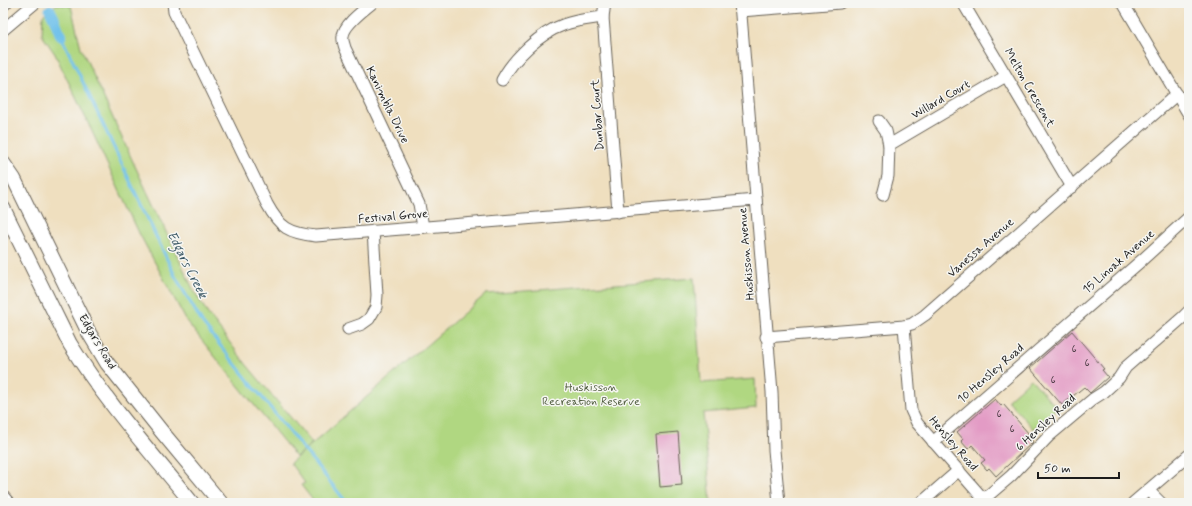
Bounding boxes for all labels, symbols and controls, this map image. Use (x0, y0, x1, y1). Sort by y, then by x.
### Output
street label: Melton Crescent (1000, 46, 1058, 130)
street label: Kanimbla Drive (361, 64, 413, 146)
street label: Willard Court (909, 76, 974, 123)
street label: Dunbar Court (588, 79, 608, 151)
street label: Festival Grove (358, 206, 429, 228)
street label: Huskisson Avenue (735, 207, 759, 301)
street label: Vanessa Avenue (944, 214, 1018, 281)
street label: 15 Linoak Avenue (1080, 226, 1158, 298)
water label: Edgars Creek (161, 229, 212, 304)
street label: Edgars Road (73, 311, 120, 373)
street label: 10 Hensley Road (954, 341, 1028, 407)
house number: 6 (1071, 343, 1077, 356)
house number: 6 (1084, 357, 1090, 370)
house number: 6 (1050, 374, 1056, 387)
park label: Huskisson Recreation Reserve (542, 380, 640, 410)
street label: 6 Hensley Road (1013, 392, 1079, 454)
house number: 6 (996, 408, 1002, 421)
street label: Hensley Road (925, 413, 981, 475)
house number: 6 (1009, 423, 1015, 435)
scale bar (1038, 454, 1119, 480)
text: 50 m (1044, 461, 1071, 477)

